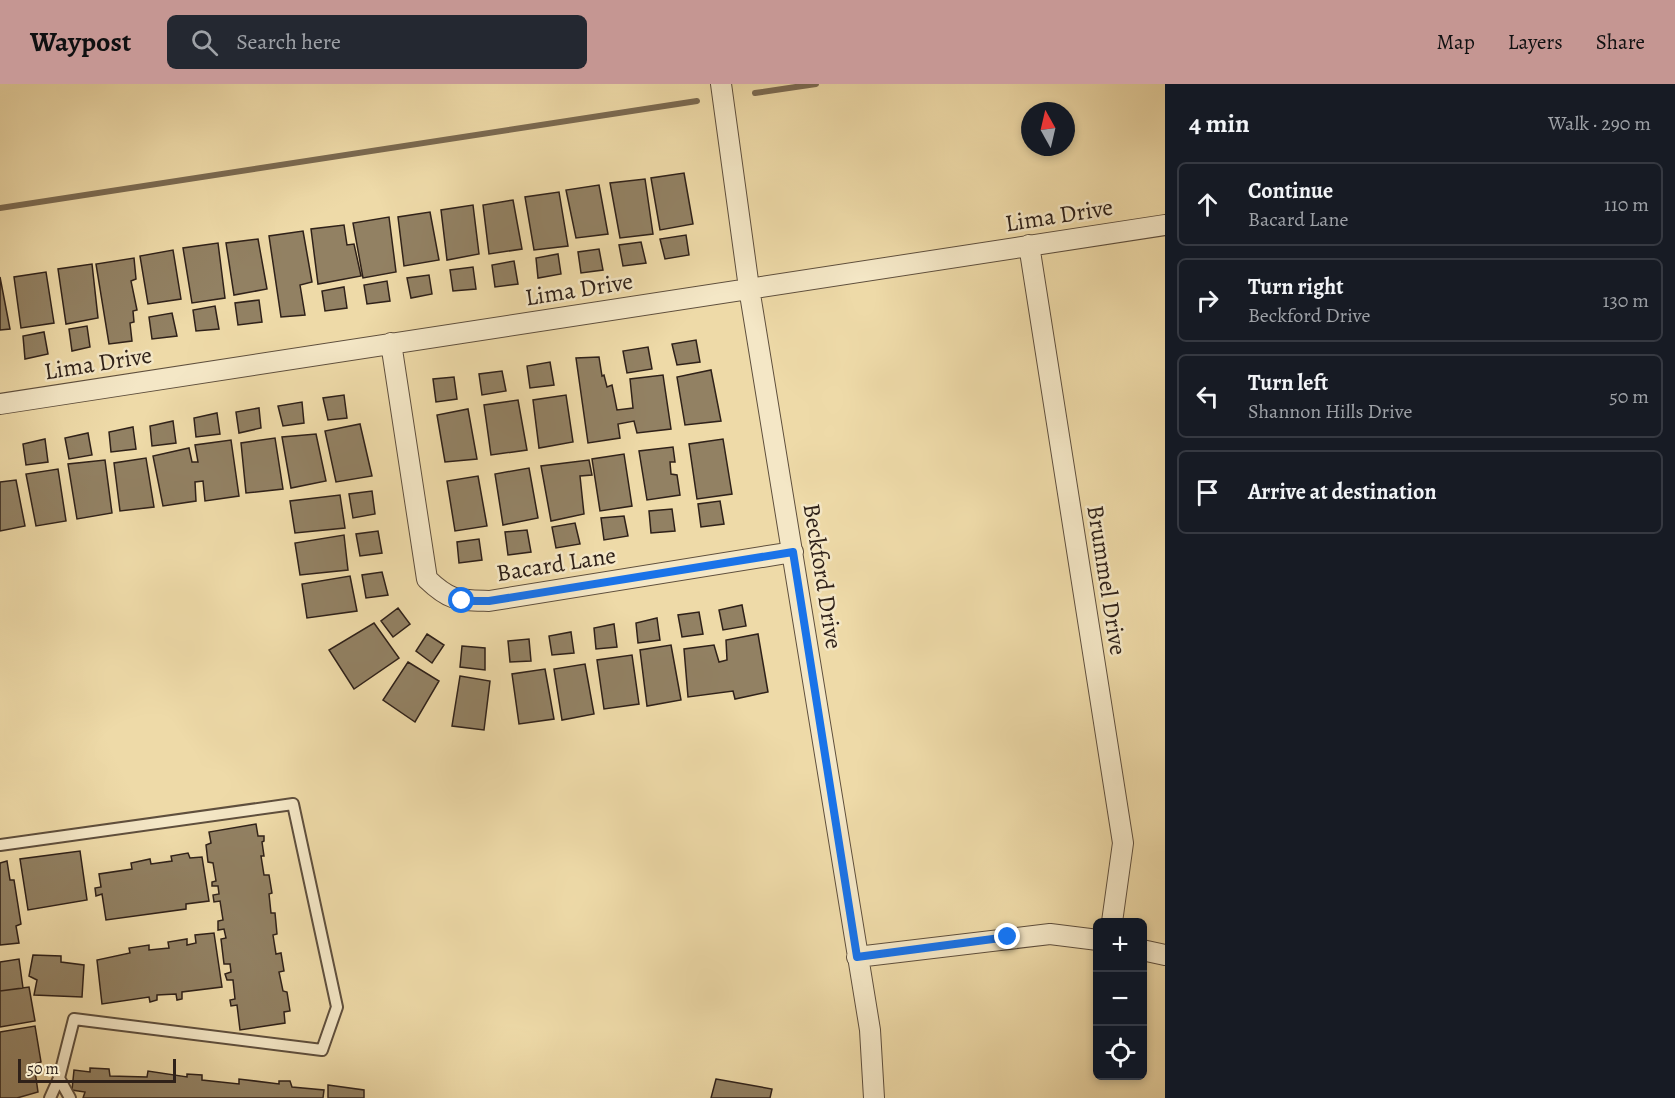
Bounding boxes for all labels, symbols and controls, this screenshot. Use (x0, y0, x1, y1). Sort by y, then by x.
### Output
search box (167, 15, 587, 69)
text: Waypost (30, 23, 131, 61)
icon: search (188, 26, 221, 59)
text: Search here (236, 27, 341, 57)
text: Map (1436, 28, 1475, 56)
text: Layers (1508, 28, 1563, 56)
text: Share (1596, 28, 1645, 56)
north arrow (1021, 102, 1075, 156)
text: 4 min (1189, 106, 1250, 141)
text: Walk · 290 m (1548, 110, 1651, 137)
text: Continue (1248, 176, 1333, 206)
icon: ahead (1191, 188, 1224, 221)
street label: Lima Drive (1003, 191, 1115, 239)
text: 110 m (1604, 191, 1649, 218)
text: Bacard Lane (1248, 206, 1348, 233)
street label: Lima Drive (523, 265, 635, 313)
text: Turn right (1248, 272, 1344, 302)
icon: right (1191, 284, 1224, 317)
text: 130 m (1603, 287, 1649, 314)
text: Beckford Drive (1248, 302, 1370, 329)
street label: Lima Drive (42, 339, 154, 387)
text: Turn left (1248, 368, 1328, 398)
icon: left (1191, 380, 1224, 413)
text: 50 m (1609, 383, 1649, 410)
text: Shannon Hills Drive (1248, 398, 1412, 425)
icon: arrive (1191, 476, 1224, 509)
text: Arrive at destination (1248, 477, 1437, 507)
street label: Beckford Drive (796, 501, 850, 651)
street label: Brummel Drive (1079, 503, 1135, 657)
street label: Bacard Lane (494, 539, 618, 589)
route start (448, 587, 474, 613)
map controls (1093, 918, 1147, 1080)
button: + (1093, 918, 1147, 972)
route end (994, 923, 1020, 949)
button: − (1093, 972, 1147, 1026)
button: locate (1093, 1026, 1147, 1080)
scale bar (18, 1056, 176, 1084)
text: 50 m (27, 1058, 59, 1080)

